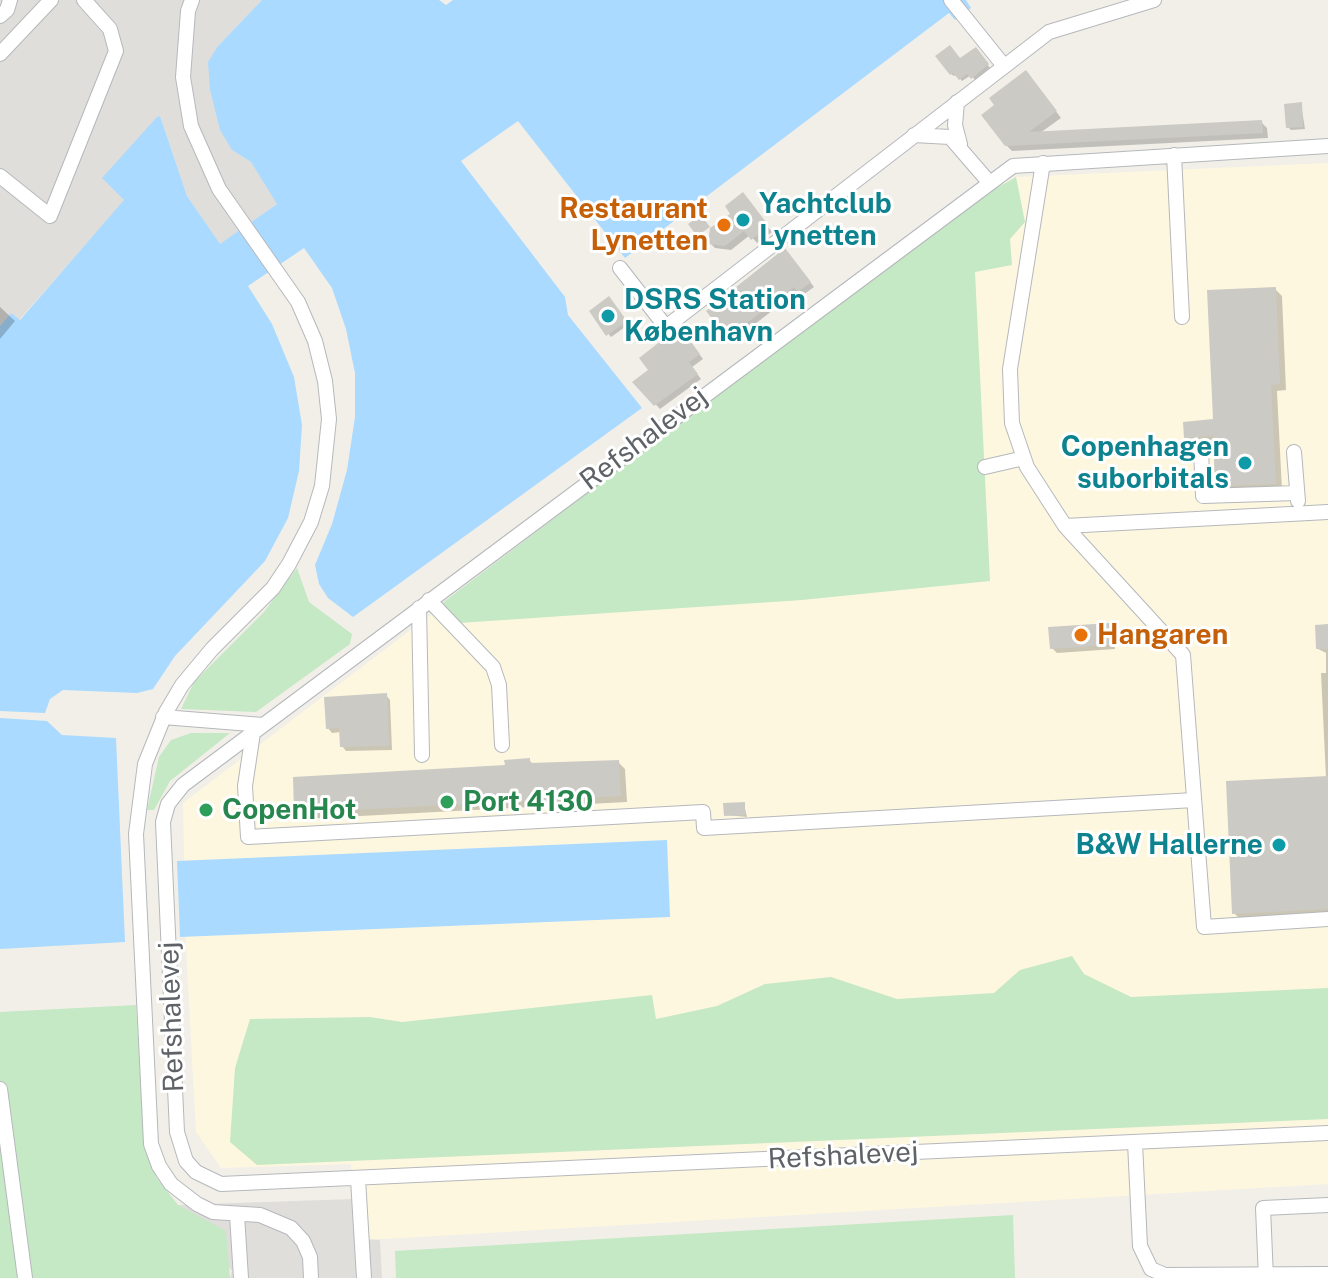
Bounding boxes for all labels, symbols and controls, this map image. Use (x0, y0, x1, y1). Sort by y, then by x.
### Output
place label: Yachtclub Lynetten (759, 187, 892, 253)
place label: Restaurant Lynetten (559, 192, 708, 258)
marker: Yachtclub Lynetten (734, 211, 752, 229)
marker: Restaurant Lynetten (715, 216, 733, 234)
place label: DSRS Station København (624, 283, 806, 349)
marker: DSRS Station København (599, 307, 617, 325)
street label: Refshalevej (574, 380, 714, 498)
place label: Copenhagen suborbitals (1061, 430, 1229, 496)
marker: Copenhagen suborbitals (1236, 454, 1254, 472)
place label: Hangaren (1097, 618, 1228, 652)
marker: Hangaren (1072, 626, 1090, 644)
place label: Port 4130 (463, 785, 593, 819)
place label: CopenHot (222, 793, 357, 827)
marker: Port 4130 (438, 793, 456, 811)
marker: CopenHot (197, 801, 215, 819)
place label: B&W Hallerne (1075, 828, 1263, 862)
marker: B&W Hallerne (1270, 836, 1288, 854)
street label: Refshalevej (153, 941, 191, 1093)
street label: Refshalevej (767, 1135, 919, 1177)

